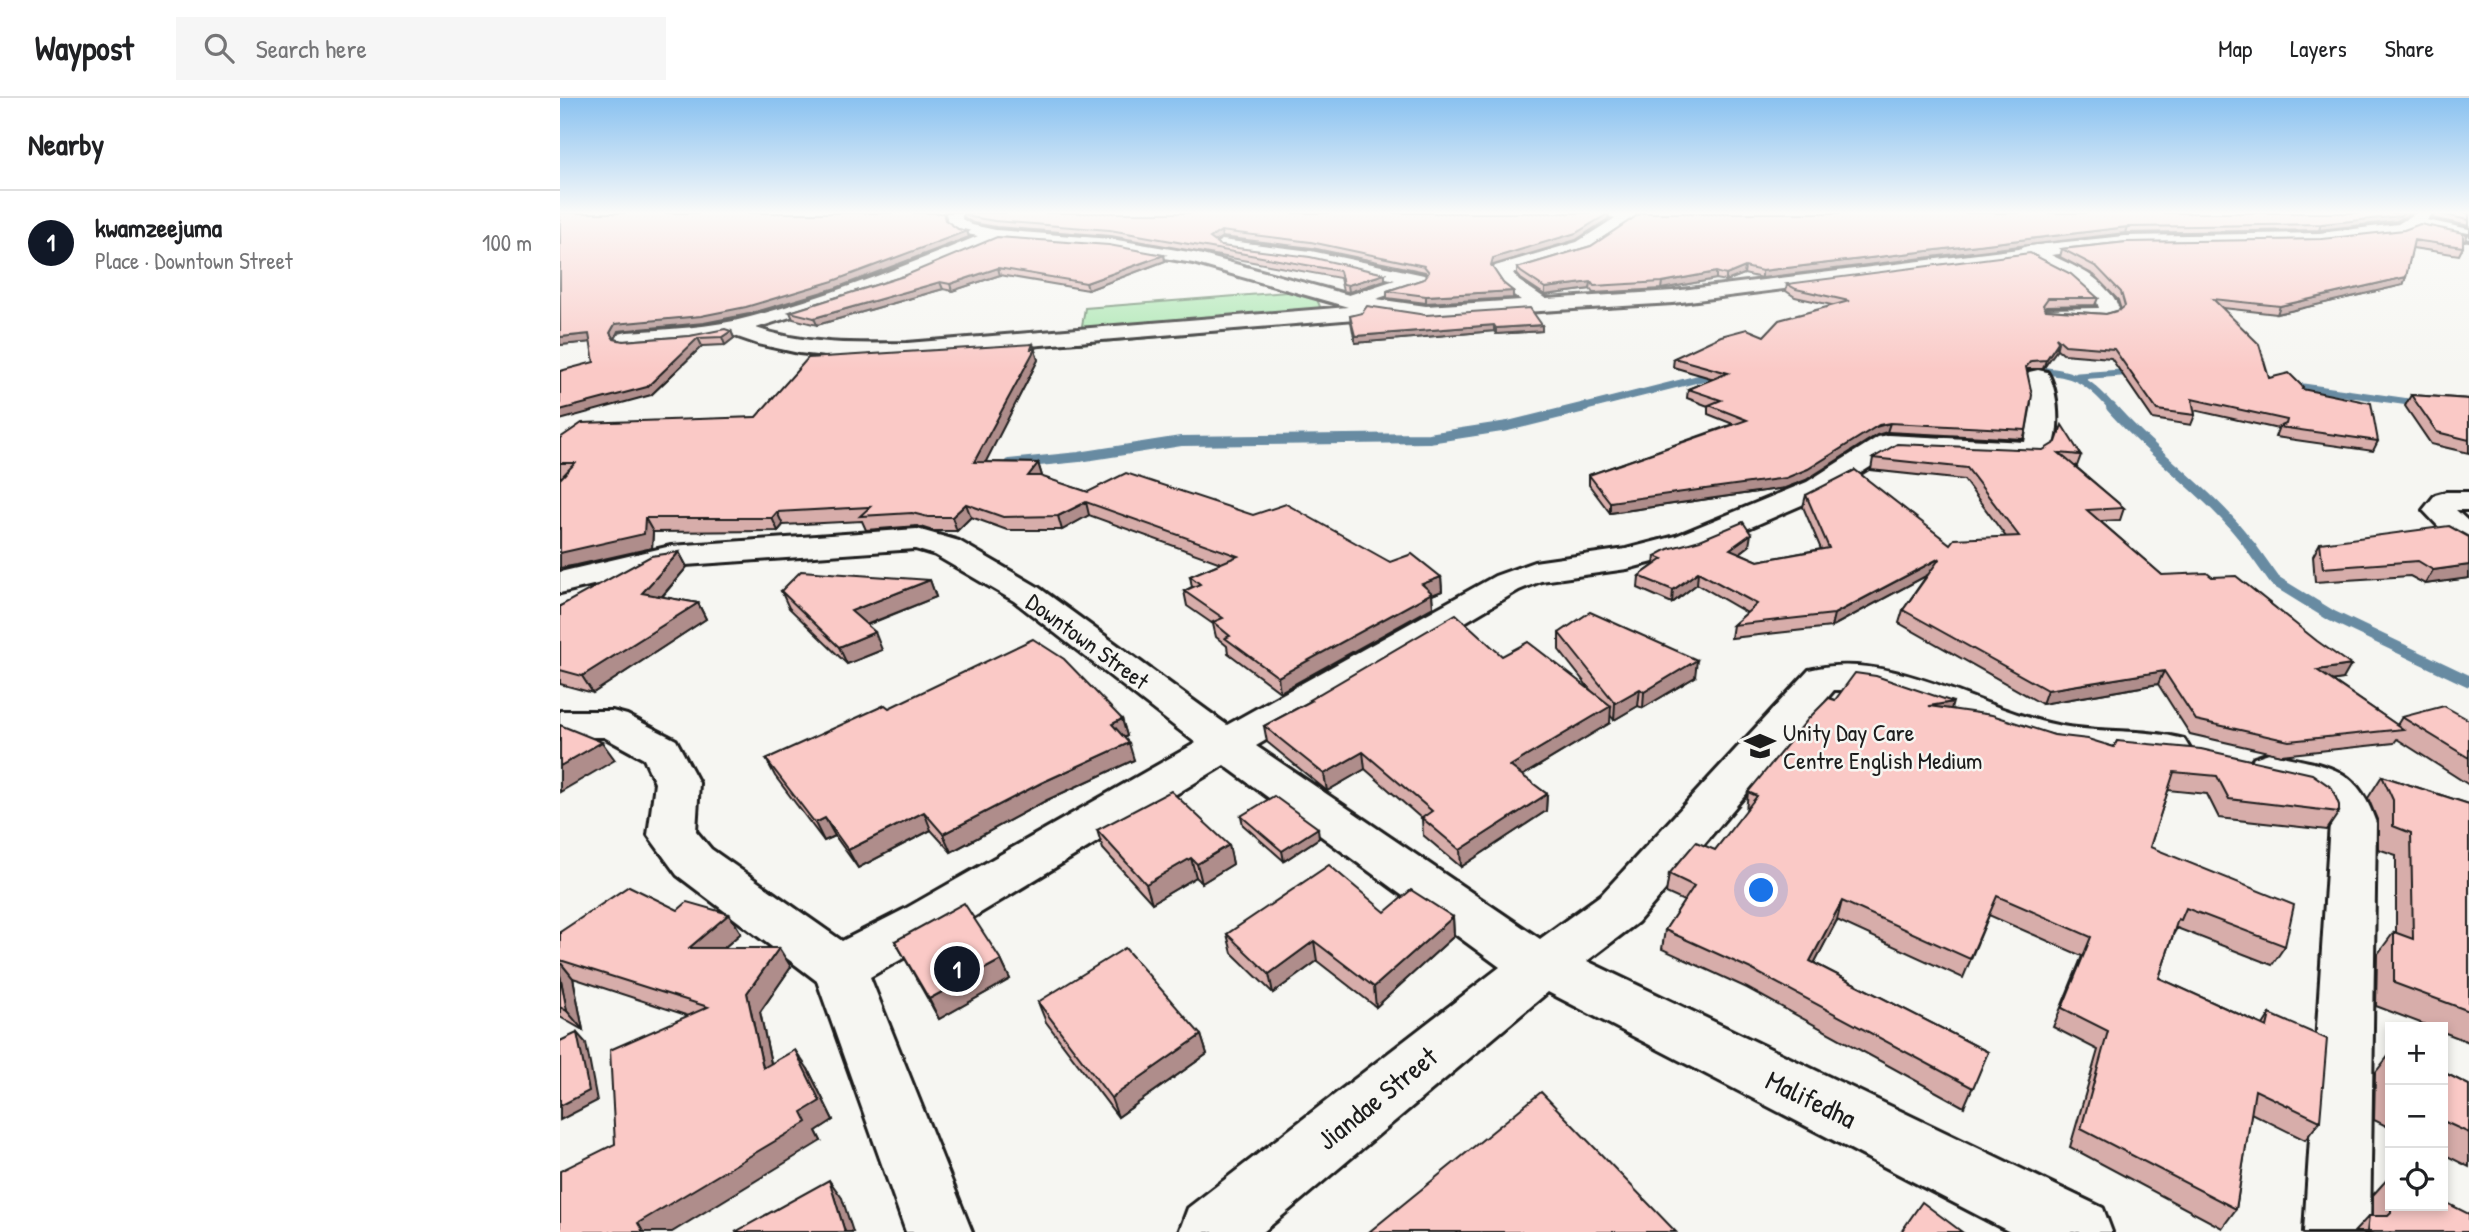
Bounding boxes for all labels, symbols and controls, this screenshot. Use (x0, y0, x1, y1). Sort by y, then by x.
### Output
search box (176, 17, 666, 80)
text: Waypost (35, 26, 134, 70)
icon: search (200, 29, 238, 67)
text: Search here (256, 31, 367, 66)
text: Map (2218, 32, 2252, 64)
text: Layers (2290, 32, 2347, 64)
text: Share (2385, 32, 2434, 64)
text: Nearby (28, 124, 104, 164)
text: kwamzeejuma (95, 210, 222, 245)
text: 1 (47, 227, 55, 258)
text: 100 m (482, 227, 532, 258)
text: Place · Downtown Street (95, 245, 293, 276)
street label: Downtown Street (1020, 586, 1156, 697)
place label: Unity Day Care Centre English Medium (1783, 716, 1982, 776)
school or university icon: Unity Day Care Centre English Medium (1743, 729, 1777, 763)
your location (1744, 873, 1778, 907)
pin: 1 (934, 943, 980, 995)
map controls (2385, 1022, 2448, 1211)
button: + (2385, 1022, 2448, 1085)
street label: Jiandae Street (1309, 1037, 1446, 1158)
street label: Malifedha (1759, 1061, 1863, 1137)
button: − (2385, 1085, 2448, 1148)
button: locate (2385, 1148, 2448, 1211)

